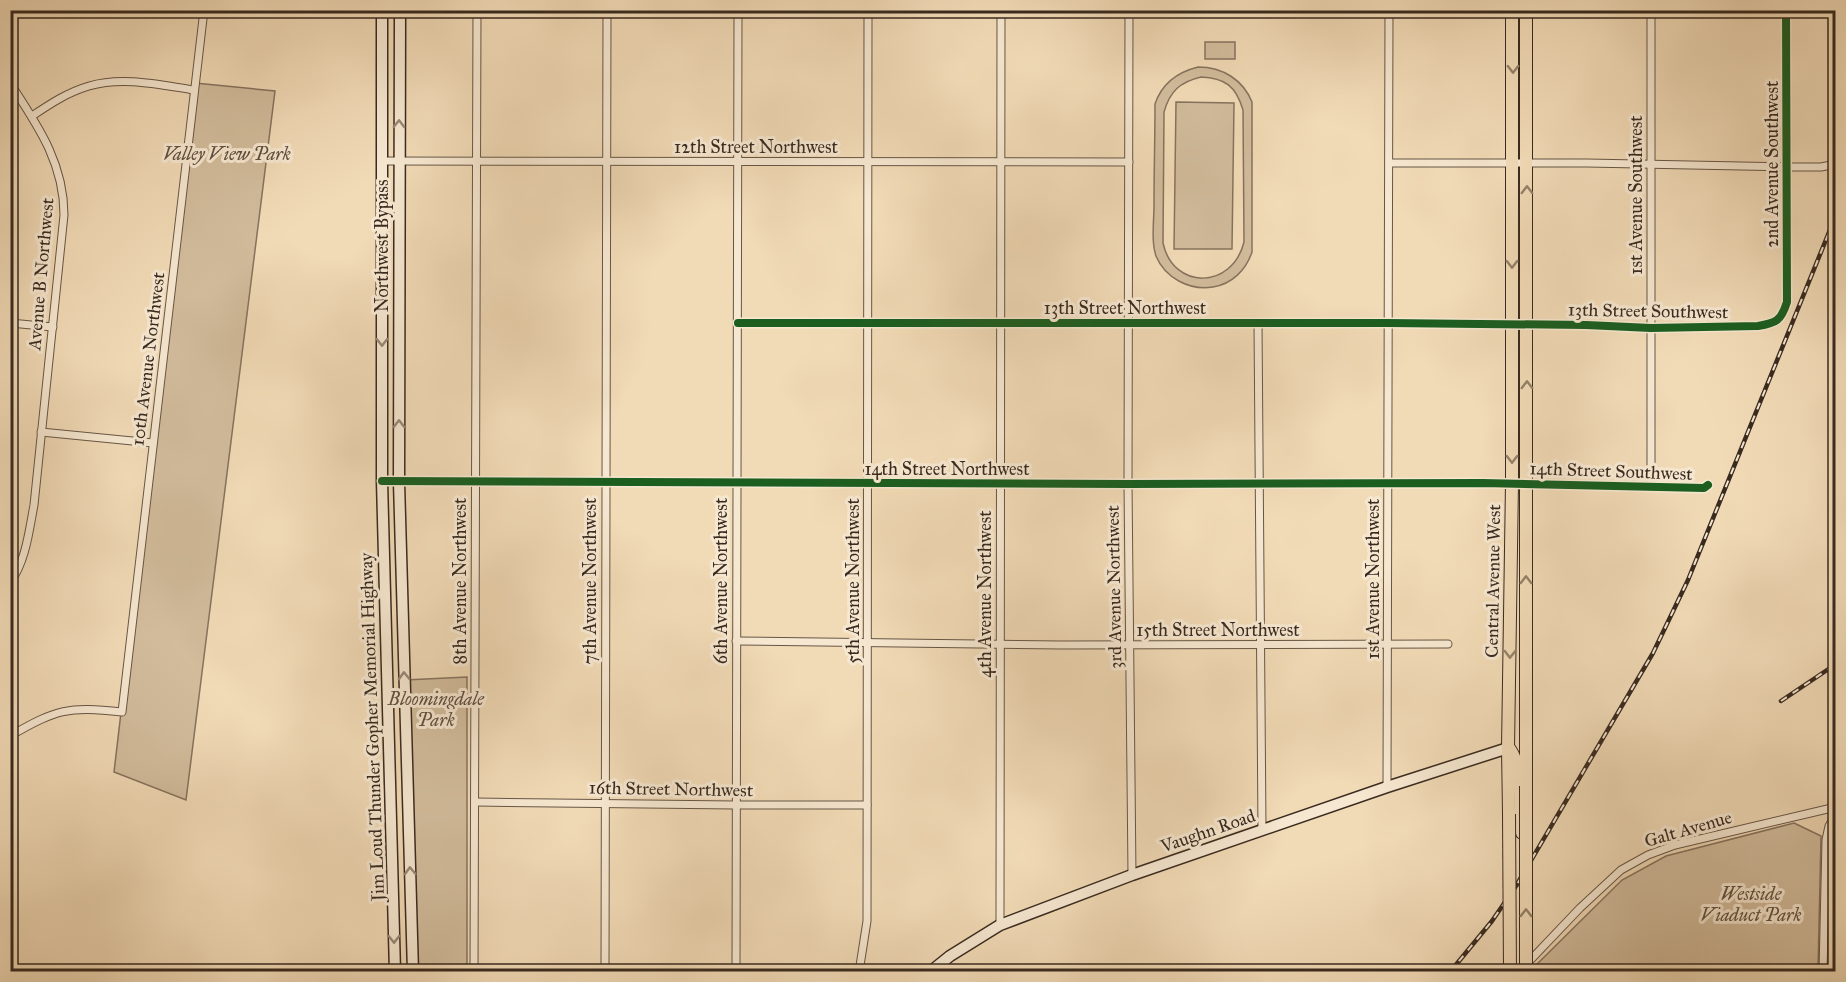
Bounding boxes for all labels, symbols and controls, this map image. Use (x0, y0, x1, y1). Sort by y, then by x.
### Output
one-way arrow (1507, 64, 1519, 73)
street label: 2nd Avenue Southwest (1761, 80, 1783, 247)
street label: 1st Avenue Southwest (1625, 115, 1647, 275)
one-way arrow (393, 119, 405, 128)
street label: 12th Street Northwest (674, 136, 839, 158)
park label: Valley View Park (163, 143, 291, 165)
street label: Northwest Bypass (371, 180, 393, 312)
one-way arrow (1521, 186, 1533, 195)
street label: Avenue B Northwest (23, 196, 59, 352)
one-way arrow (1506, 259, 1518, 268)
street label: 10th Avenue Northwest (126, 270, 170, 447)
street label: 13th Street Northwest (1044, 297, 1207, 319)
street label: 13th Street Southwest (1568, 299, 1729, 323)
one-way arrow (376, 337, 388, 346)
one-way arrow (1521, 381, 1533, 390)
one-way arrow (393, 419, 405, 428)
one-way arrow (1506, 454, 1518, 463)
street label: 14th Street Southwest (1529, 457, 1694, 485)
street label: 14th Street Northwest (864, 458, 1030, 480)
street label: 8th Avenue Northwest (449, 497, 471, 664)
street label: 7th Avenue Northwest (579, 497, 601, 664)
street label: 6th Avenue Northwest (710, 497, 732, 664)
street label: 5th Avenue Northwest (842, 498, 864, 664)
street label: 1st Avenue Northwest (1362, 498, 1384, 659)
street label: Central Avenue West (1481, 503, 1505, 658)
street label: 3rd Avenue Northwest (1102, 504, 1126, 669)
street label: 4th Avenue Northwest (974, 510, 996, 678)
street label: Jim Loud Thunder Gopher Memorial Highway (355, 552, 390, 904)
one-way arrow (1520, 576, 1532, 585)
street label: 15th Street Northwest (1136, 619, 1300, 641)
one-way arrow (1504, 649, 1516, 658)
one-way arrow (398, 672, 411, 681)
park label: Bloomingdale Park (387, 688, 485, 731)
street label: 16th Street Northwest (589, 777, 754, 801)
street label: Vaughn Road (1157, 805, 1259, 859)
street label: Galt Avenue (1642, 806, 1734, 852)
one-way arrow (404, 867, 416, 876)
park label: Westside Viaduct Park (1700, 883, 1802, 926)
one-way arrow (1520, 908, 1532, 917)
one-way arrow (388, 934, 401, 943)

